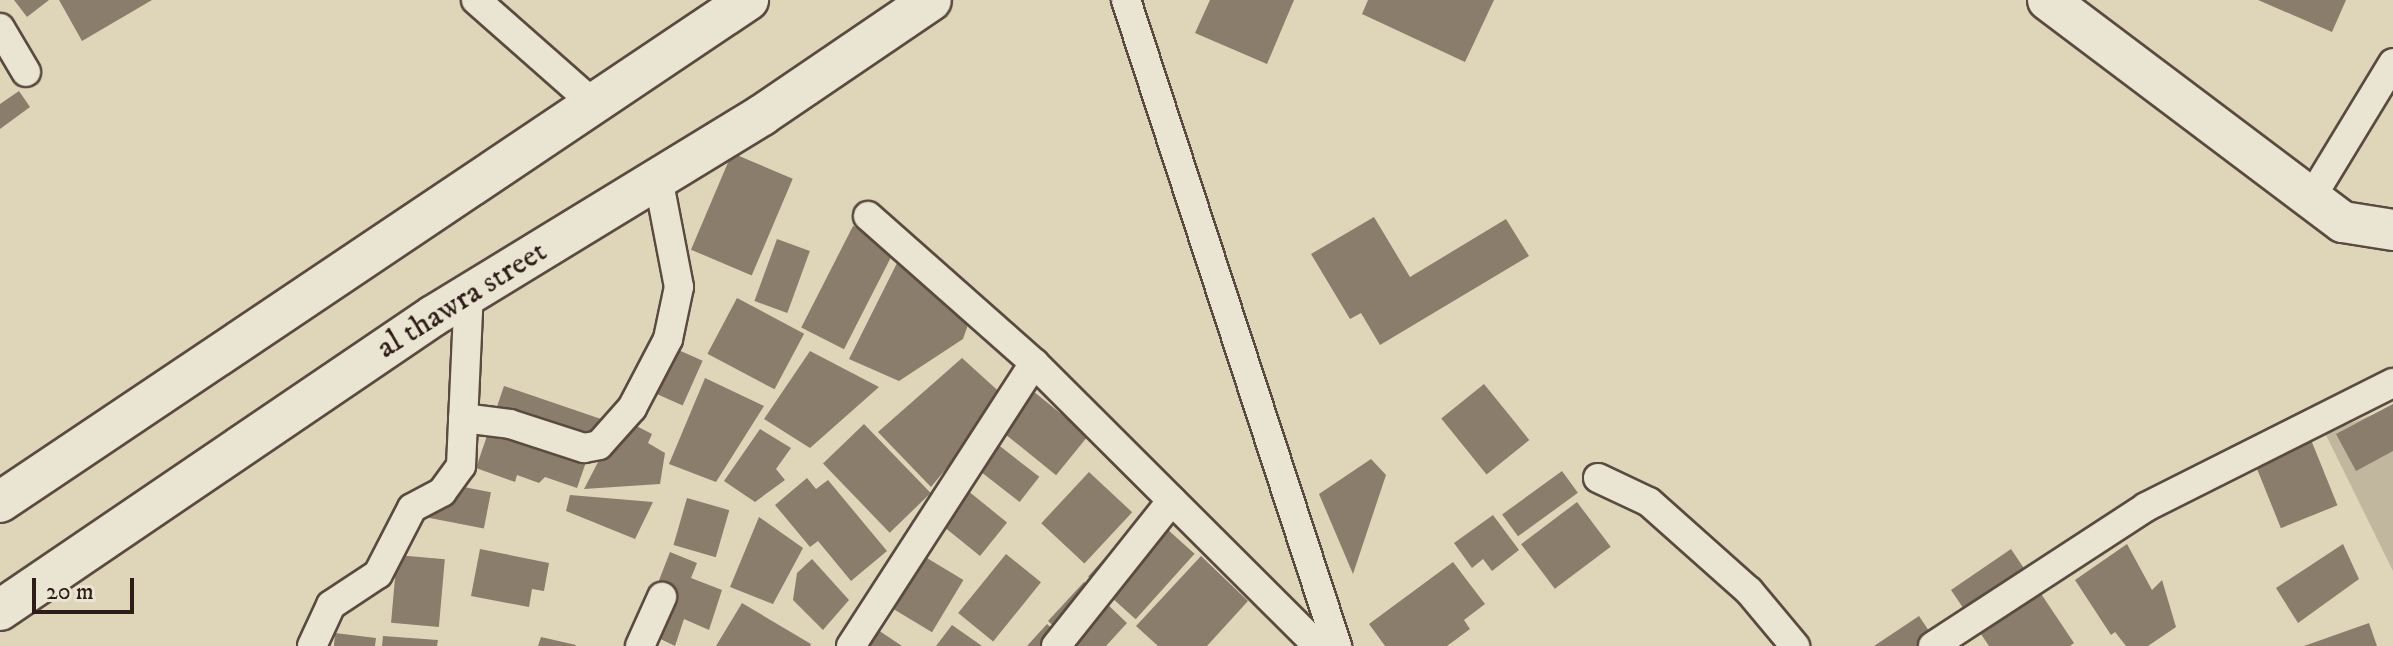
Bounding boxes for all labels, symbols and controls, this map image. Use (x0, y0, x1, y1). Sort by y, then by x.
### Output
street label: al thawra street (370, 233, 554, 367)
scale bar (36, 562, 138, 612)
text: 20 m (46, 577, 94, 607)

